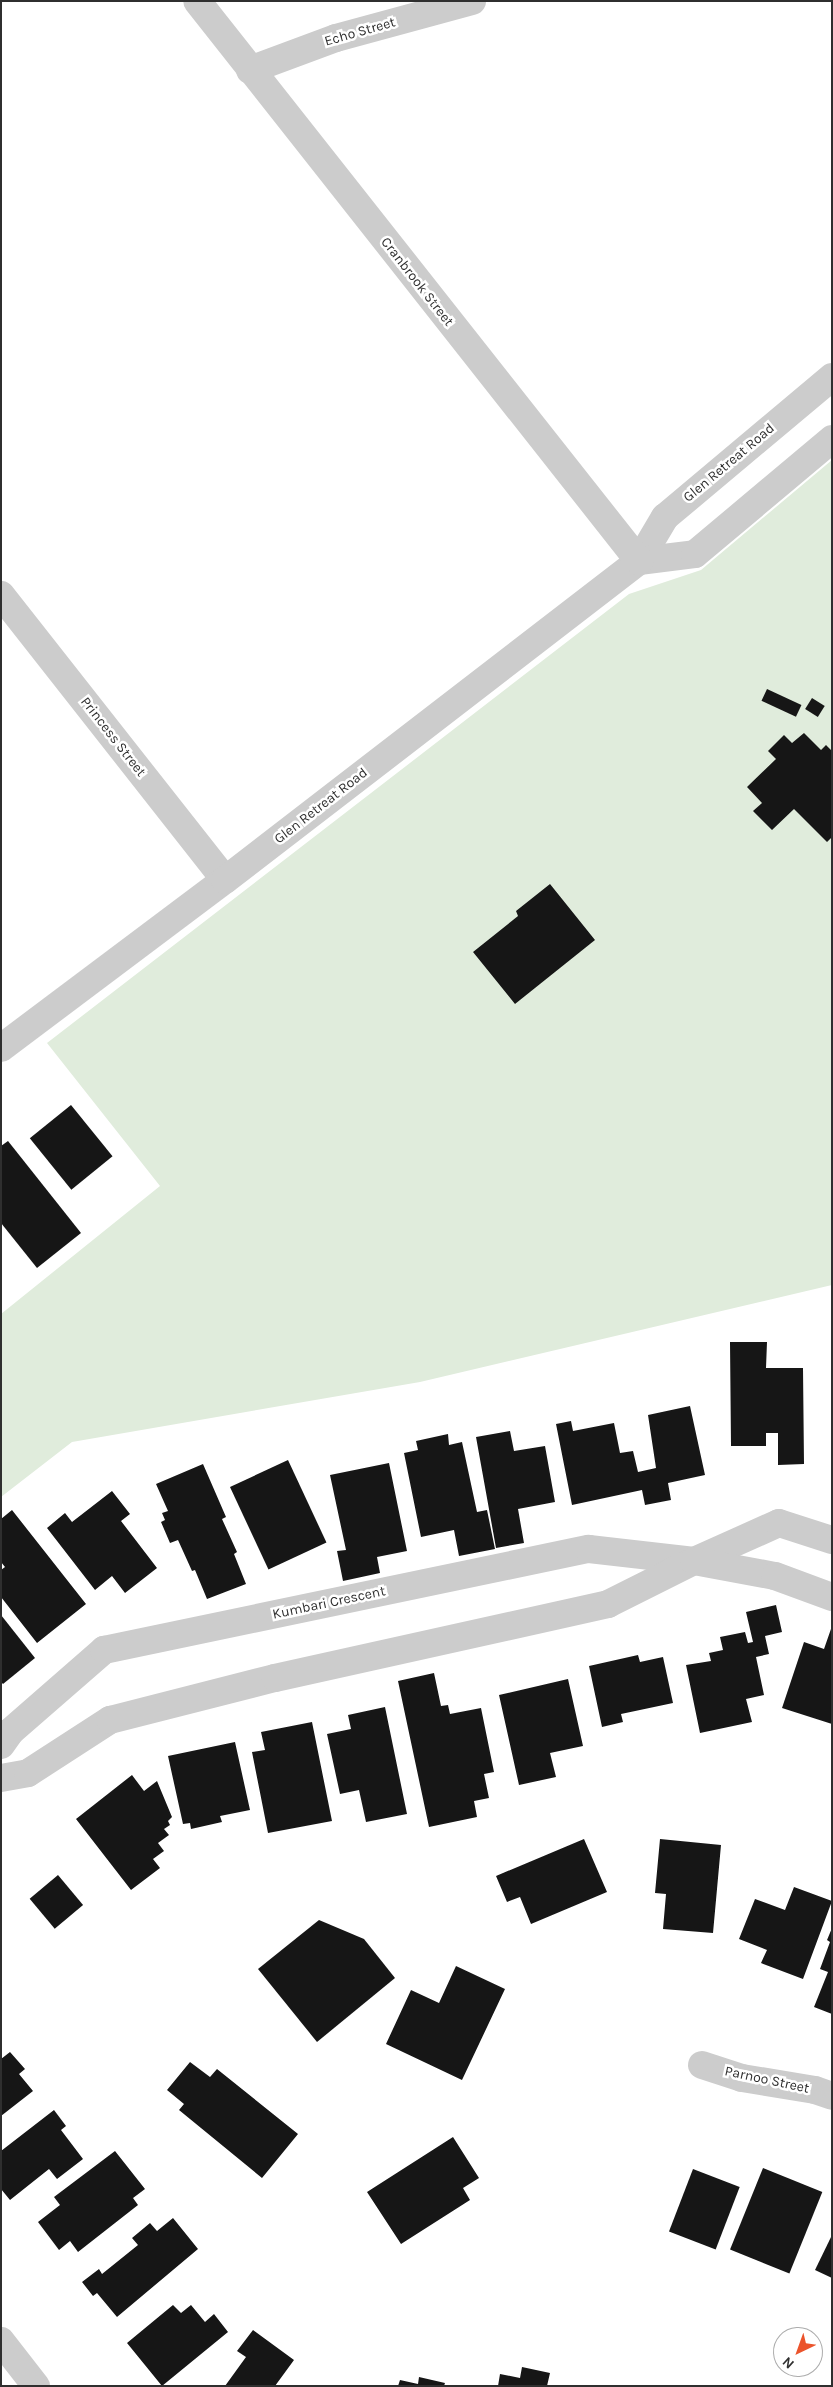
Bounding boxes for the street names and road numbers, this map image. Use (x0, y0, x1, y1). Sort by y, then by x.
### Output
street label: Echo Street (323, 14, 397, 50)
street label: Cranbrook Street (377, 234, 457, 330)
street label: Glen Retreat Road (680, 420, 778, 506)
street label: Princess Street (77, 694, 149, 780)
street label: Glen Retreat Road (271, 764, 371, 848)
street label: Kumbari Crescent (271, 1583, 387, 1623)
street label: Parnoo Street (723, 2063, 811, 2097)

